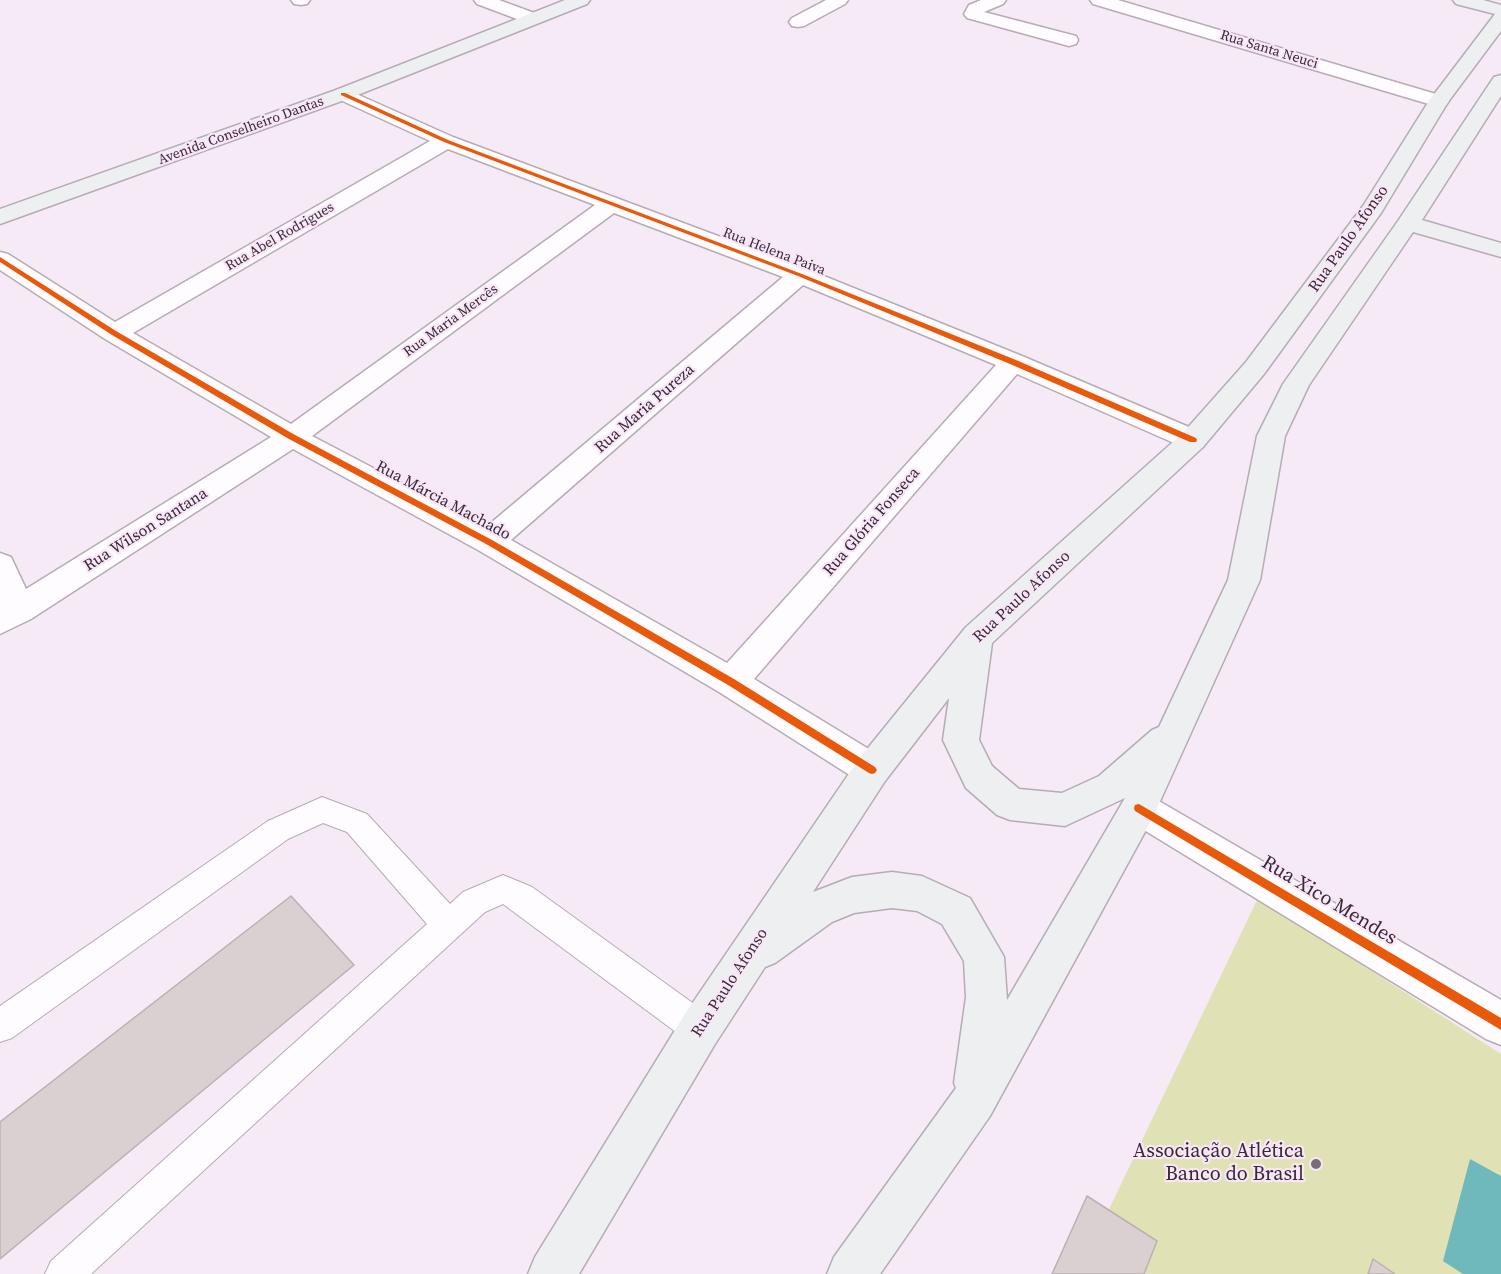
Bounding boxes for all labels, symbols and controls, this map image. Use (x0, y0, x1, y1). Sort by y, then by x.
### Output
street label: Rua Santa Neuci (1218, 27, 1320, 73)
street label: Avenida Conselheiro Dantas (156, 93, 326, 169)
street label: Rua Paulo Afonso (1305, 182, 1393, 296)
street label: Rua Abel Rodrigues (223, 199, 337, 275)
street label: Rua Helena Paiva (720, 225, 828, 279)
street label: Rua Maria Mercês (400, 281, 502, 361)
street label: Rua Maria Pureza (591, 360, 699, 458)
street label: Rua Márcia Machado (372, 457, 514, 545)
street label: Rua Glória Fonseca (820, 464, 924, 580)
street label: Rua Wilson Santana (81, 484, 211, 576)
street label: Rua Paulo Afonso (969, 547, 1075, 647)
street label: Rua Xico Mendes (1257, 851, 1401, 951)
street label: Rua Paulo Afonso (688, 925, 772, 1041)
place label: Associação Atlética Banco do Brasil (1133, 1140, 1304, 1187)
marker: Associação Atlética Banco do Brasil (1309, 1157, 1323, 1171)

